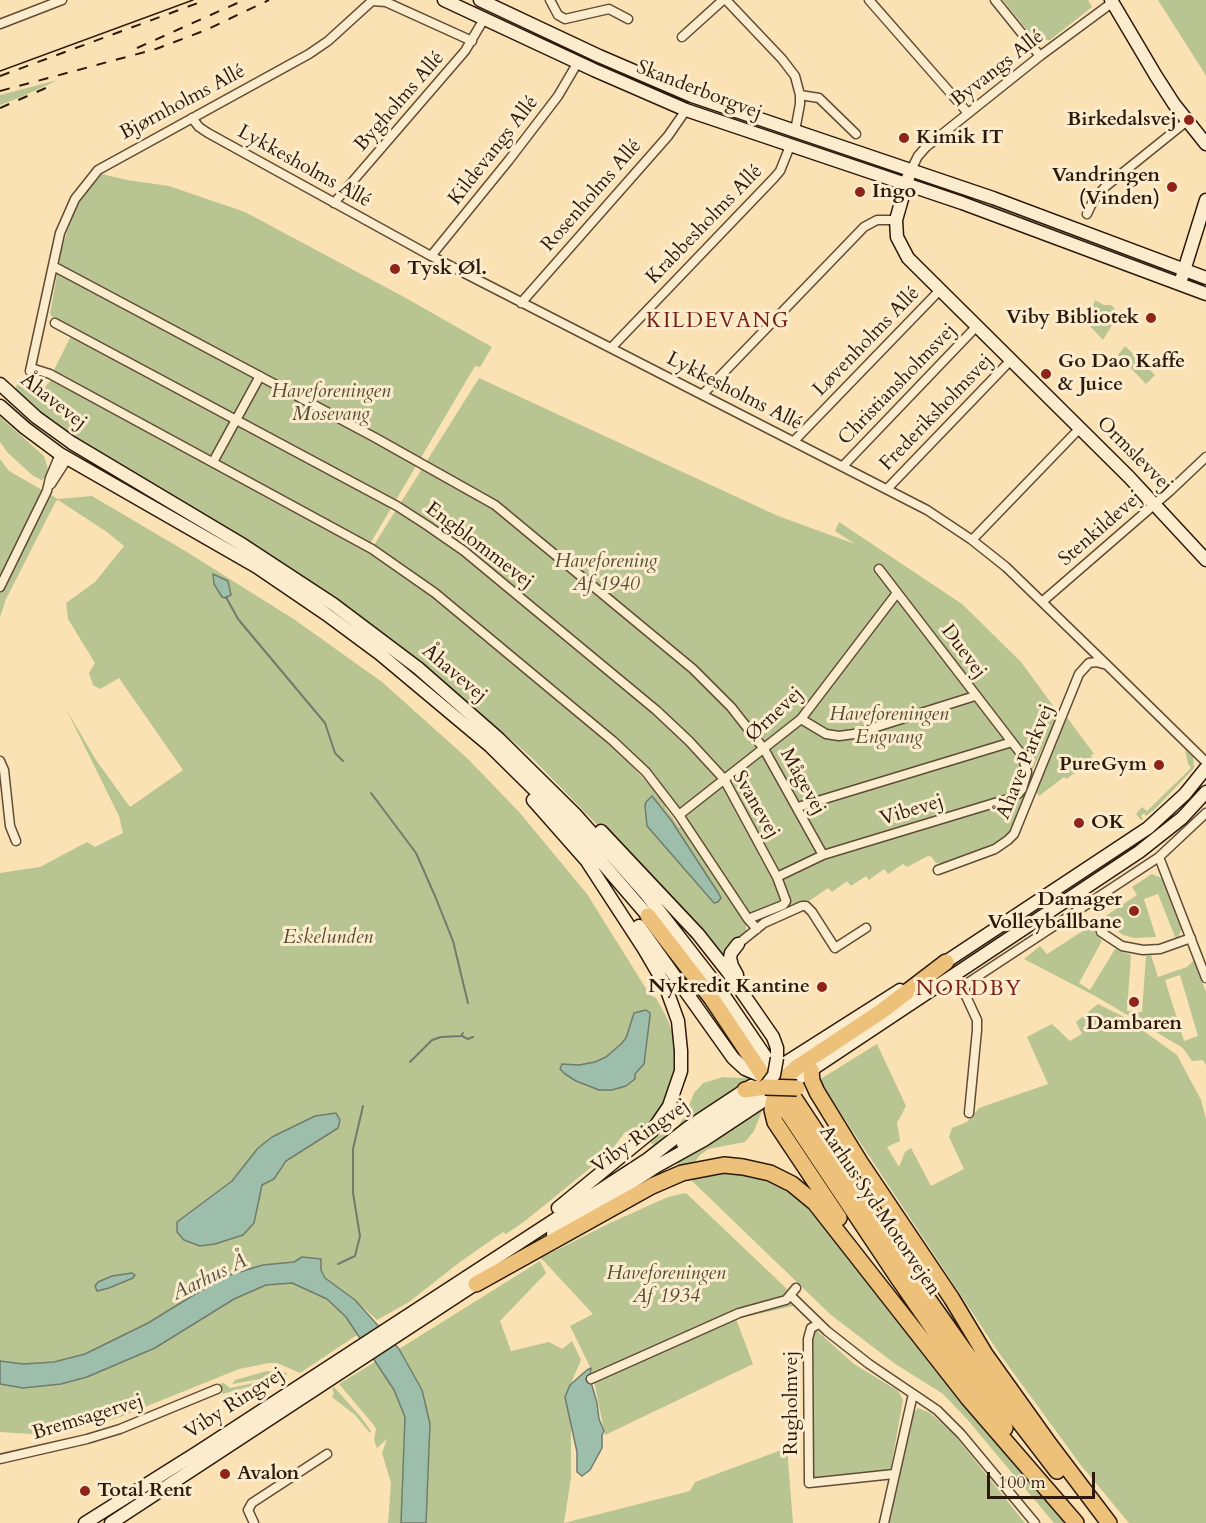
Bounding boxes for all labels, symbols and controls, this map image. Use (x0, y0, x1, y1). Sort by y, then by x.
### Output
street label: Byvangs Allé (947, 25, 1049, 113)
street label: Bygholms Allé (350, 47, 450, 157)
street label: Skanderborgvej (633, 56, 765, 126)
street label: Bjørnholms Allé (116, 60, 250, 146)
street label: Kildevangs Allé (444, 92, 544, 210)
place label: Birkedalsvej (1067, 108, 1177, 132)
marker: Birkedalsvej (1182, 113, 1196, 127)
street label: Lykkesholms Allé (233, 120, 375, 214)
place label: Kimik IT (916, 126, 1004, 150)
marker: Kimik IT (897, 131, 911, 145)
street label: Rosenholms Allé (537, 135, 647, 257)
street label: Krabbesholms Allé (642, 160, 768, 290)
place label: Vandringen (Vinden) (1052, 164, 1160, 211)
place label: Ingo (872, 180, 916, 204)
marker: Vandringen (Vinden) (1165, 180, 1179, 194)
marker: Ingo (853, 185, 867, 199)
place label: Tysk Øl. (407, 257, 487, 281)
marker: Tysk Øl. (388, 262, 402, 276)
street label: Løvenholms Allé (809, 282, 925, 402)
place label: Viby Bibliotek (1006, 306, 1139, 330)
district label: KILDEVANG (646, 309, 790, 335)
marker: Viby Bibliotek (1144, 311, 1158, 325)
street label: Christiansholmsvej (834, 319, 962, 451)
street label: Lykkesholms Allé (662, 347, 806, 437)
street label: Frederiksholmsvej (875, 350, 999, 476)
place label: Go Dao Kaffe & Juice (1058, 350, 1185, 397)
marker: Go Dao Kaffe & Juice (1039, 367, 1053, 381)
street label: Åhavevej (15, 369, 91, 435)
park label: Haveforeningen Mosevang (271, 380, 391, 427)
street label: Ormslevvej (1091, 412, 1177, 498)
street label: Stenkildevej (1054, 486, 1148, 572)
street label: Engblommevej (420, 498, 538, 594)
park label: Haveforening Af 1940 (555, 550, 657, 597)
street label: Duevej (935, 620, 991, 684)
street label: Åhavevej (416, 640, 492, 708)
street label: Ørnevej (741, 682, 809, 748)
street label: Åhave Parkvej (992, 701, 1060, 823)
park label: Haveforeningen Engvang (829, 703, 949, 750)
street label: Mågevej (774, 744, 830, 820)
place label: PureGym (1059, 753, 1147, 777)
marker: PureGym (1152, 758, 1166, 772)
street label: Svanevej (726, 767, 784, 843)
street label: Vibevej (877, 790, 947, 832)
place label: OK (1091, 811, 1125, 835)
marker: OK (1072, 816, 1086, 830)
place label: Damager Volleyballbane (988, 888, 1122, 935)
marker: Damager Volleyballbane (1127, 904, 1141, 918)
park label: Eskelunden (283, 926, 373, 950)
place label: Nykredit Kantine (648, 975, 810, 999)
district label: NORDBY (916, 977, 1022, 1003)
marker: Nykredit Kantine (815, 980, 829, 994)
marker: Dambaren (1127, 995, 1141, 1009)
place label: Dambaren (1086, 1012, 1182, 1036)
street label: Viby Ringvej (587, 1095, 695, 1179)
street label: Aarhus Syd Motorvejen (813, 1121, 945, 1301)
water label: Aarhus Å (168, 1249, 252, 1307)
park label: Haveforeningen Af 1934 (606, 1262, 726, 1309)
street label: Rugholmvej (780, 1351, 804, 1455)
street label: Viby Ringvej (181, 1363, 289, 1445)
street label: Bremsagervej (30, 1390, 146, 1446)
scale bar (990, 1460, 1098, 1498)
place label: Avalon (237, 1462, 299, 1486)
marker: Avalon (218, 1467, 232, 1481)
text: 100 m (998, 1470, 1046, 1495)
place label: Total Rent (97, 1479, 192, 1503)
marker: Total Rent (78, 1484, 92, 1498)

